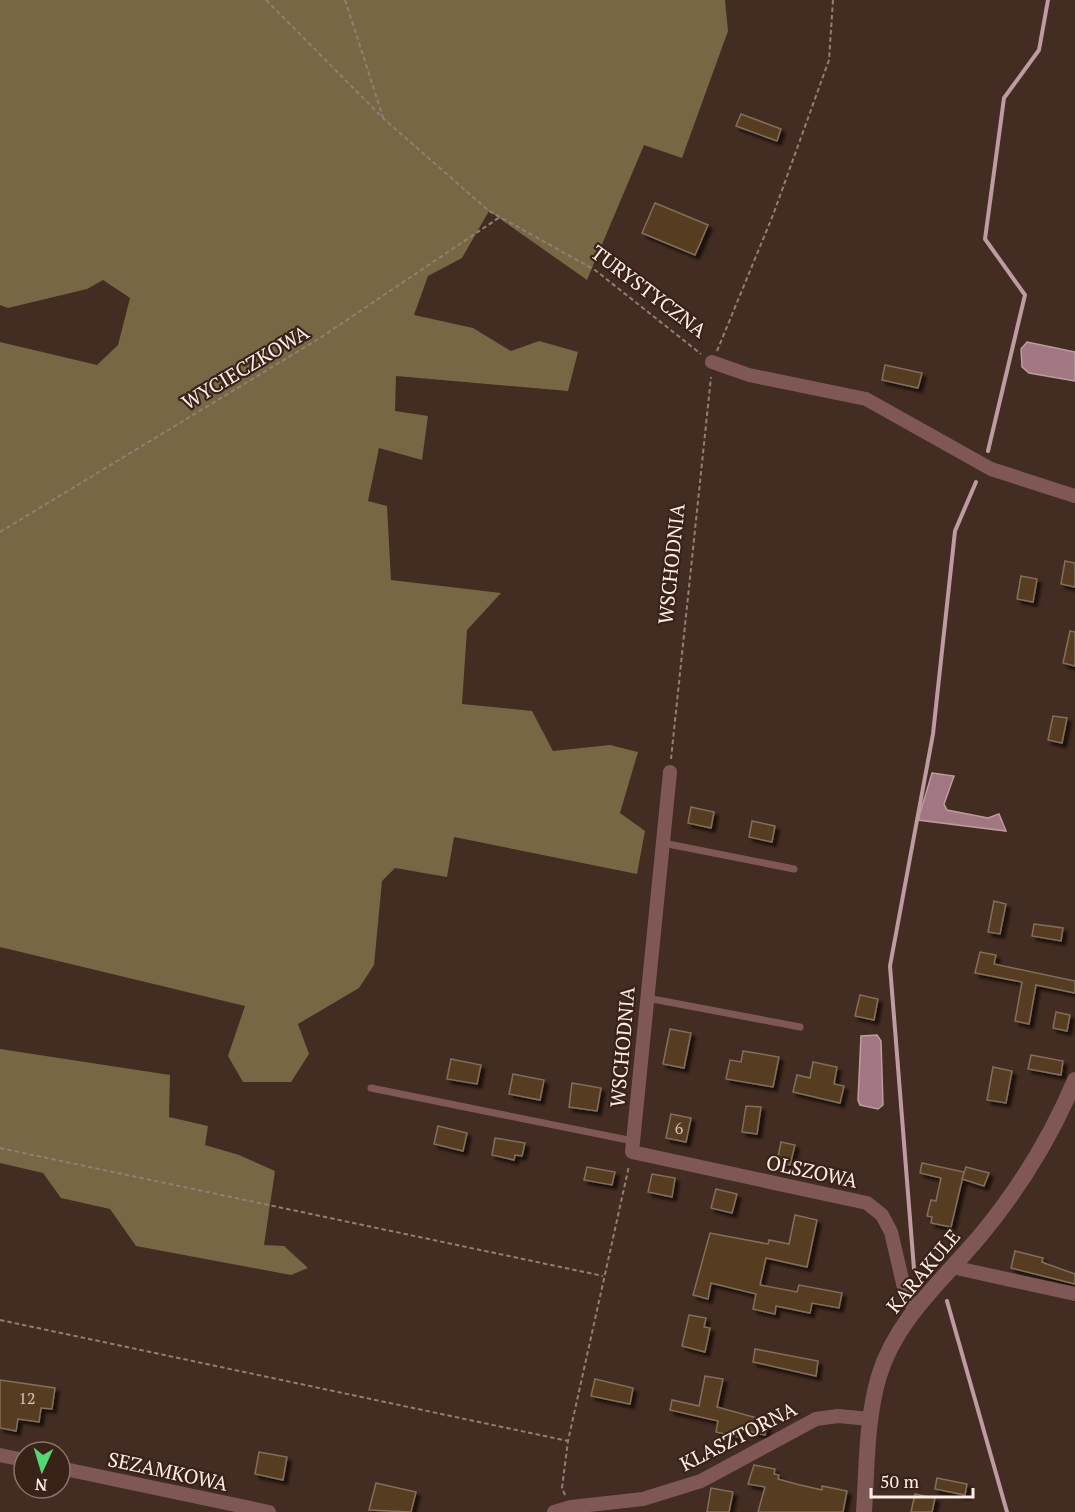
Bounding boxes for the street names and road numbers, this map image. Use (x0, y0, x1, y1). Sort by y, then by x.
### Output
street label: TURYSTYCZNA (586, 239, 713, 344)
street label: WYCIECZKOWA (176, 318, 314, 416)
street label: WSCHODNIA (651, 502, 691, 626)
street label: WSCHODNIA (603, 985, 641, 1109)
street label: OLSZOWA (764, 1148, 861, 1194)
street label: KARAKULE (880, 1223, 966, 1319)
street label: KLASZTORNA (675, 1395, 801, 1477)
street label: SEZAMKOWA (105, 1445, 231, 1497)

